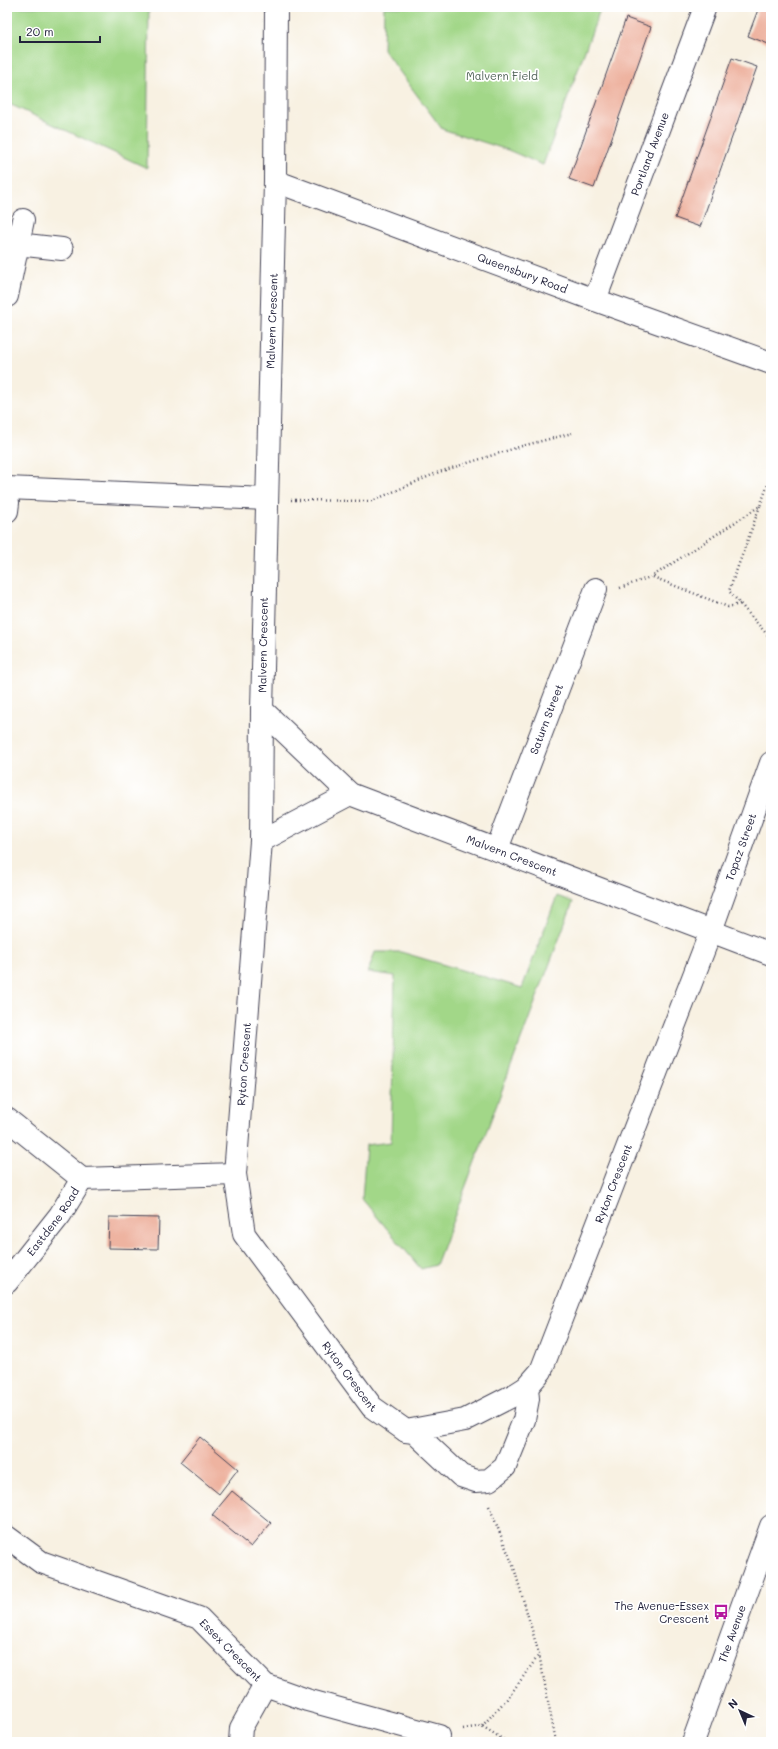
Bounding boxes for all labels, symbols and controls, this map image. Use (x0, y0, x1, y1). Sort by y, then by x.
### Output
scale bar (20, 18, 100, 44)
text: 20 m (26, 23, 54, 39)
park label: Malvern Field (466, 68, 538, 83)
street label: Portland Avenue (627, 110, 672, 198)
street label: Queensbury Road (475, 249, 570, 296)
street label: Malvern Crescent (262, 273, 281, 369)
street label: Malvern Crescent (254, 597, 271, 693)
street label: Saturn Street (526, 681, 566, 756)
street label: Topaz Street (722, 811, 760, 883)
street label: Malvern Crescent (465, 831, 560, 879)
street label: Ryton Crescent (233, 1022, 254, 1106)
street label: Ryton Crescent (591, 1142, 635, 1225)
street label: Eastdene Road (23, 1184, 82, 1259)
street label: Ryton Crescent (319, 1338, 380, 1415)
place label: The Avenue-Essex Crescent (614, 1598, 709, 1626)
street label: The Avenue (714, 1602, 749, 1665)
bus stop icon: The Avenue-Essex Crescent (712, 1603, 730, 1621)
street label: Essex Crescent (197, 1615, 266, 1685)
north arrow (720, 1691, 760, 1731)
text: N (724, 1695, 741, 1712)

